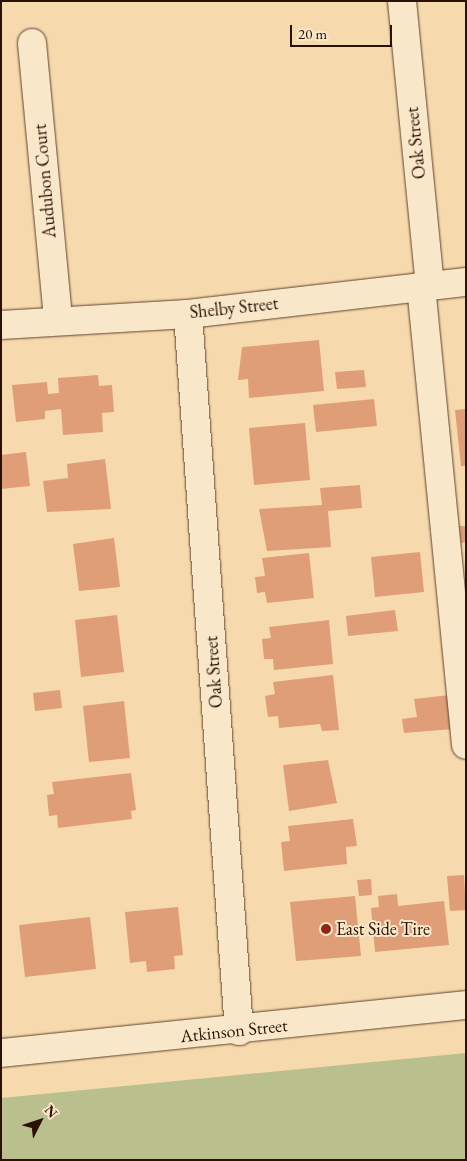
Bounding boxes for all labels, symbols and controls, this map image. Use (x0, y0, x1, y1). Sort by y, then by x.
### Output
scale bar (292, 15, 394, 47)
text: 20 m (298, 24, 327, 43)
street label: Oak Street (401, 106, 431, 180)
street label: Audubon Court (29, 123, 61, 239)
street label: Shelby Street (189, 293, 279, 323)
street label: Oak Street (201, 635, 227, 709)
place label: East Side Tire (336, 918, 430, 940)
marker: East Side Tire (320, 923, 332, 935)
street label: Atkinson Street (179, 1015, 289, 1047)
north arrow (15, 1096, 65, 1146)
text: N (41, 1101, 62, 1121)

